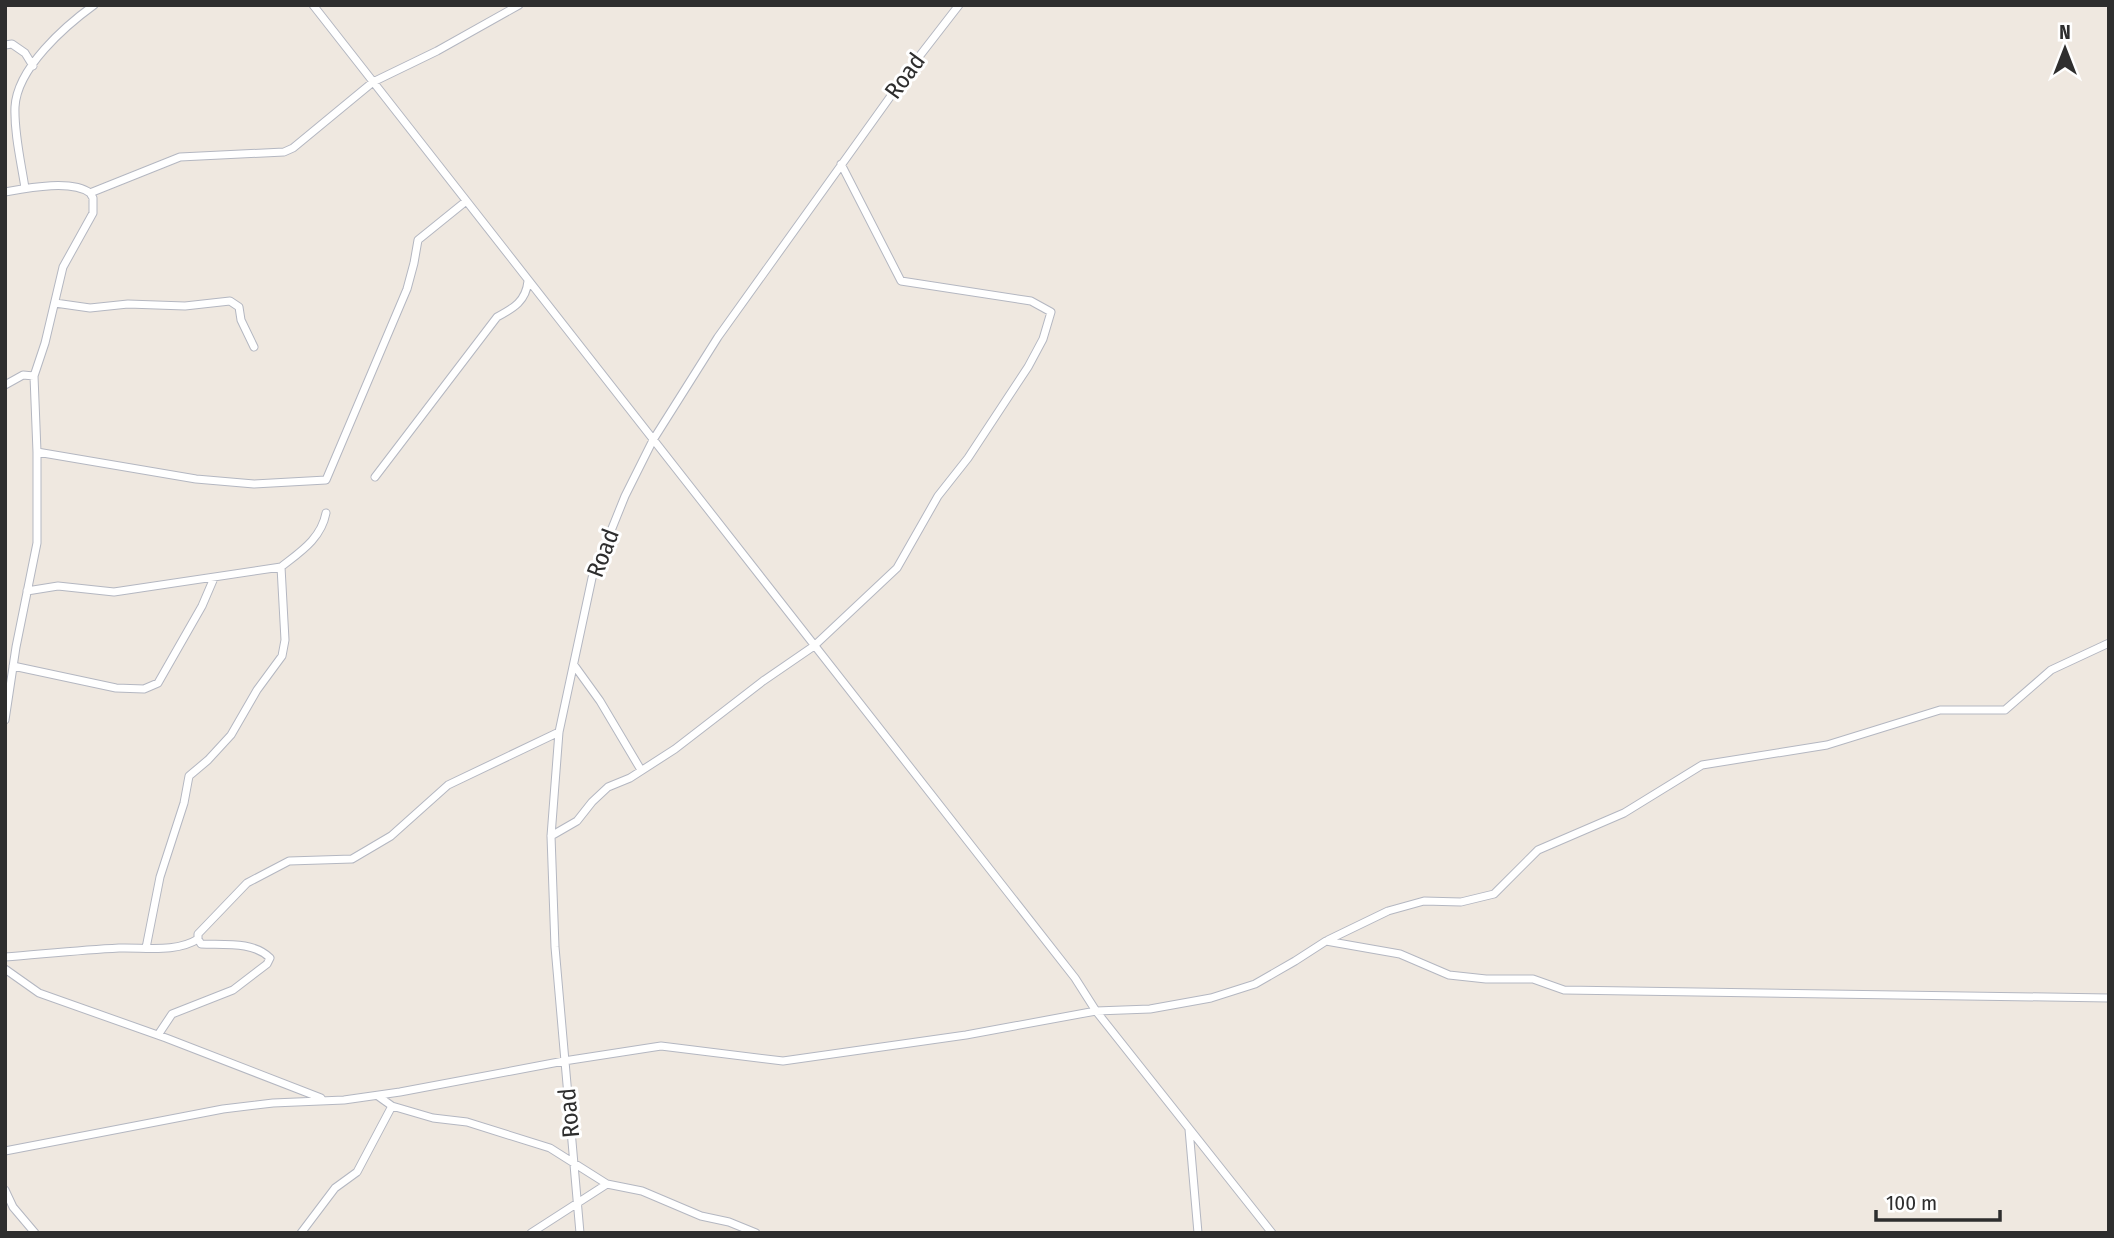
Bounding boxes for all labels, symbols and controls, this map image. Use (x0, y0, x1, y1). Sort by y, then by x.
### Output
north arrow (2030, 14, 2100, 84)
text: N (2059, 21, 2071, 44)
street label: Road (879, 48, 931, 104)
street label: Road (581, 525, 625, 581)
street label: Road (553, 1087, 585, 1139)
scale bar (1876, 1178, 2000, 1222)
text: 100 m (1886, 1190, 1937, 1216)

